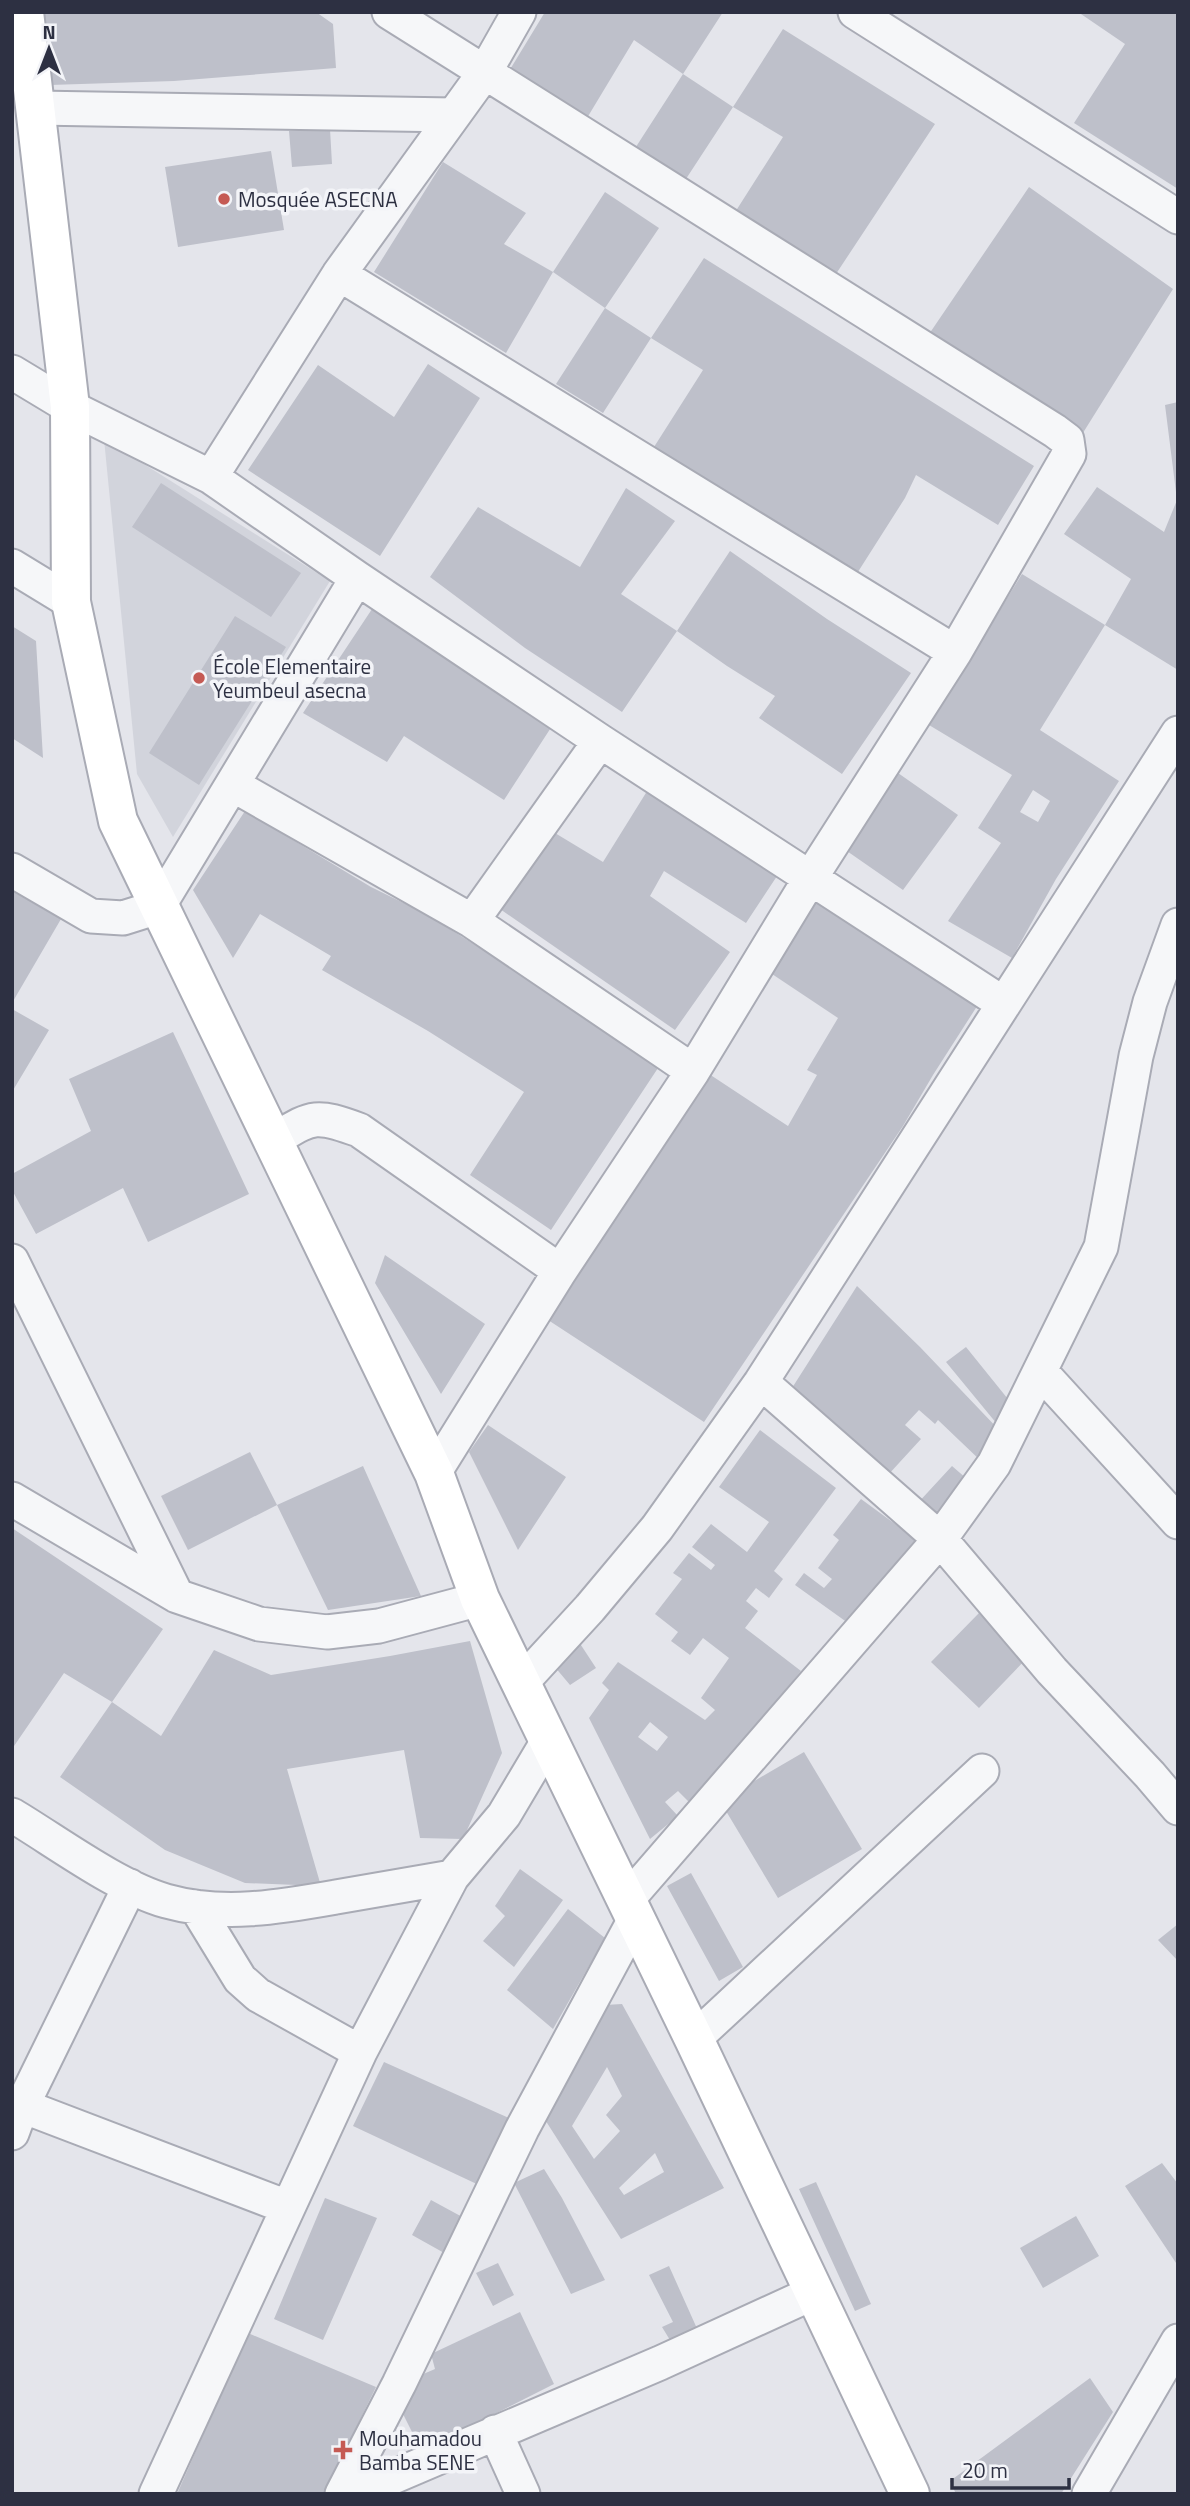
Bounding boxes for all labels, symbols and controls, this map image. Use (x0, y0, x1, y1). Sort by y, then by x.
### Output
north arrow (14, 14, 84, 84)
text: N (42, 17, 56, 46)
place label: Mosquée ASECNA (238, 183, 398, 215)
marker: Mosquée ASECNA (216, 191, 232, 207)
place label: École Elementaire Yeumbeul asecna (213, 650, 371, 706)
marker: École Elementaire Yeumbeul asecna (191, 670, 207, 686)
place label: Mouhamadou Bamba SENE (359, 2422, 482, 2478)
marker: Mouhamadou Bamba SENE (333, 2440, 353, 2460)
scale bar (952, 2446, 1069, 2490)
text: 20 m (962, 2454, 1008, 2486)

